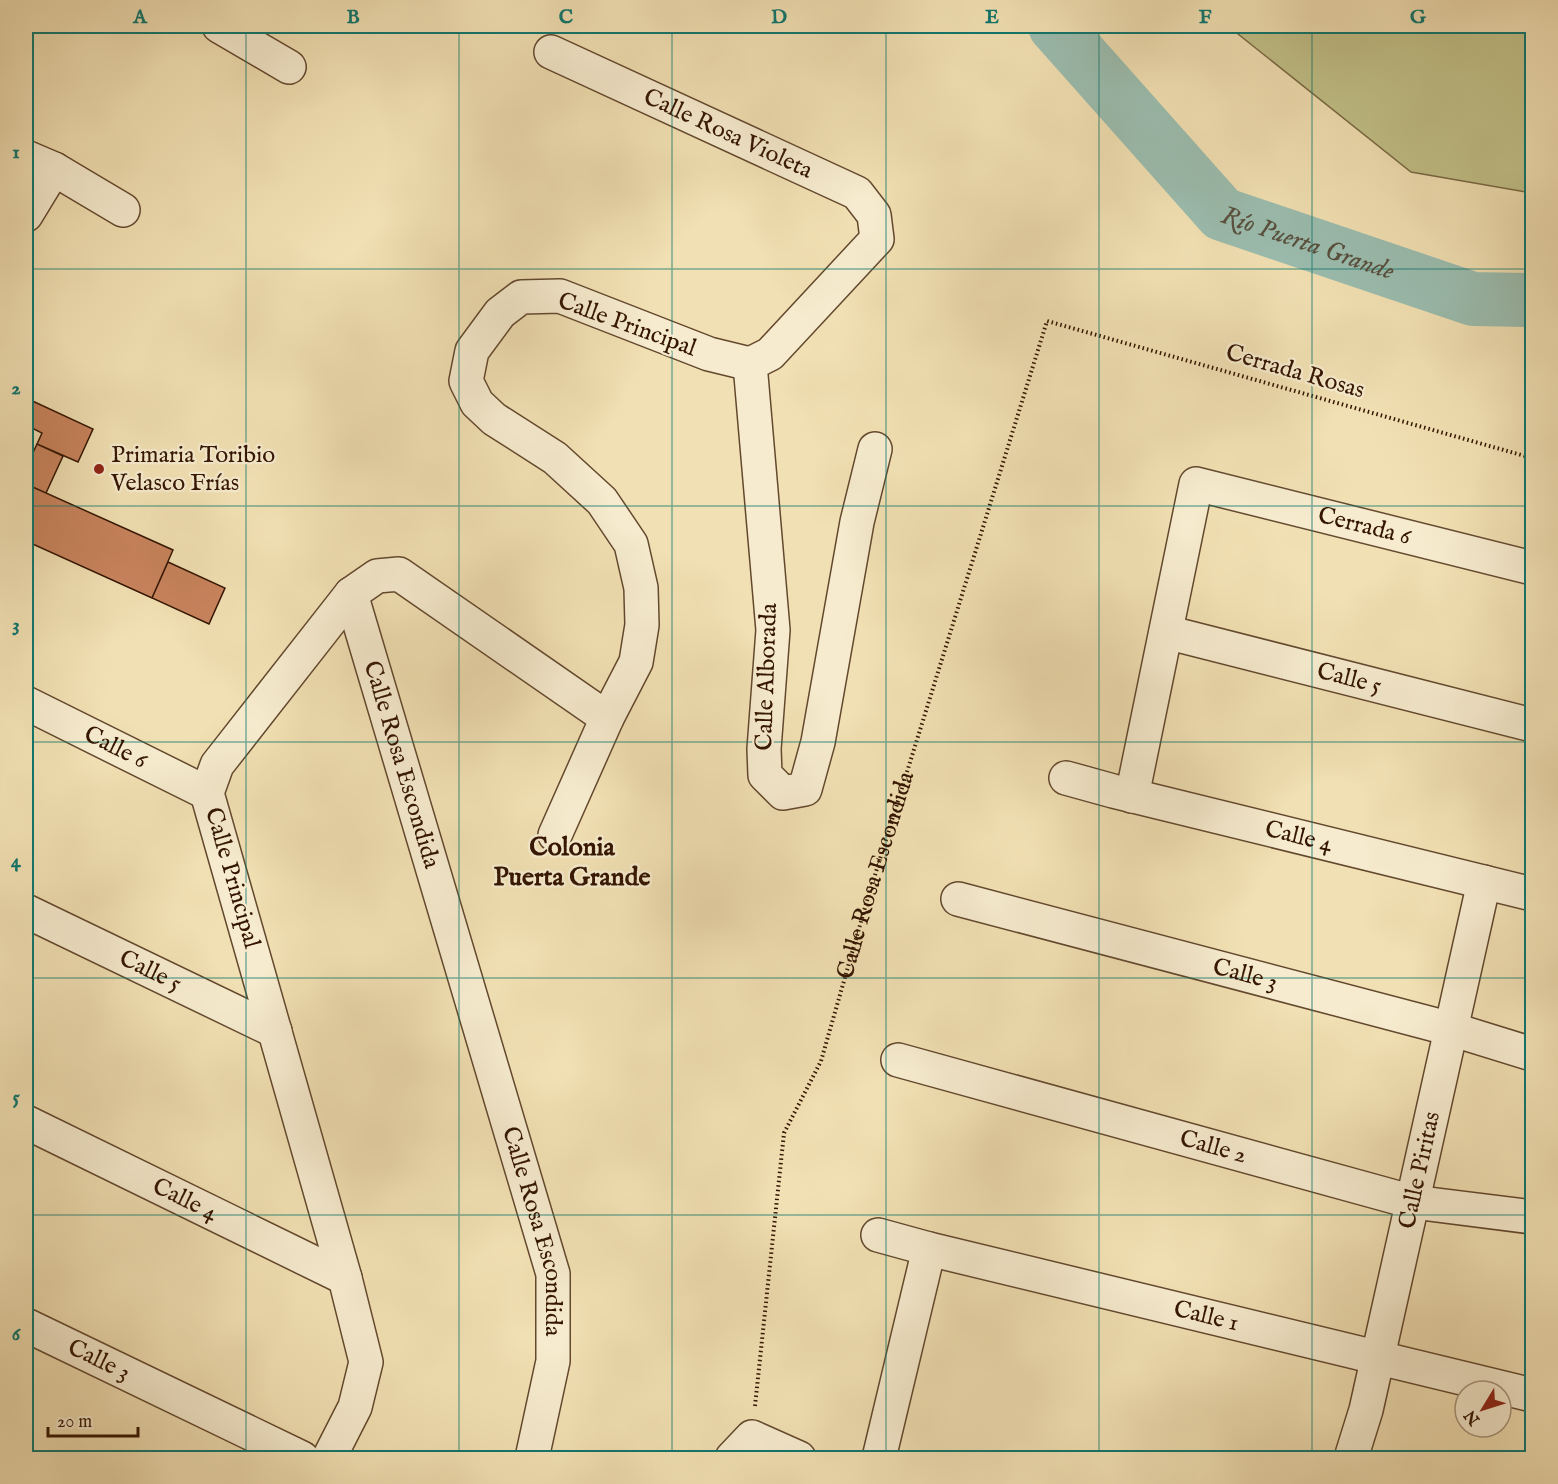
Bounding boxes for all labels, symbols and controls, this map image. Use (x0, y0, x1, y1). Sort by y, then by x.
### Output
text: A (132, 5, 148, 30)
text: B (346, 5, 360, 30)
text: C (559, 5, 573, 30)
text: D (771, 5, 787, 30)
text: E (985, 5, 999, 30)
text: F (1199, 5, 1212, 30)
text: G (1410, 5, 1427, 30)
street label: Calle Rosa Violeta (639, 81, 818, 186)
text: 1 (12, 140, 20, 165)
water label: Río Puerta Grande (1217, 198, 1399, 288)
street label: Calle Principal (553, 286, 701, 365)
street label: Cerrada Rosas (1222, 337, 1368, 407)
text: 2 (11, 376, 21, 401)
place label: Primaria Toribio Velasco Frías (110, 440, 275, 499)
marker: Primaria Toribio Velasco Frías (92, 462, 106, 476)
street label: Cerrada 6 (1315, 500, 1415, 553)
street label: Calle Alborada (749, 602, 785, 751)
text: 3 (12, 613, 20, 638)
street label: Calle 5 (1314, 655, 1385, 702)
street label: Calle Rosa Escondida (356, 657, 447, 873)
street label: Calle 6 (79, 719, 153, 777)
street label: Calle Rosa Escondida (830, 767, 922, 983)
street label: Calle Principal (197, 804, 267, 953)
street label: Calle 4 (1262, 813, 1336, 860)
district label: Colonia Puerta Grande (494, 831, 651, 894)
text: 4 (11, 849, 22, 874)
street label: Calle 5 (114, 943, 187, 999)
street label: Calle 3 (1209, 951, 1281, 998)
text: 5 (12, 1085, 20, 1110)
street label: Calle Piritas (1391, 1109, 1448, 1232)
street label: Calle Rosa Escondida (495, 1123, 569, 1337)
street label: Calle 2 (1176, 1123, 1250, 1171)
street label: Calle 4 (147, 1171, 223, 1229)
street label: Calle 1 (1170, 1293, 1242, 1339)
text: 6 (12, 1322, 22, 1347)
street label: Calle 3 (63, 1332, 135, 1388)
north arrow (1453, 1379, 1513, 1439)
scale bar (48, 1400, 138, 1438)
text: N (1461, 1405, 1486, 1429)
text: 20 m (57, 1411, 92, 1434)

